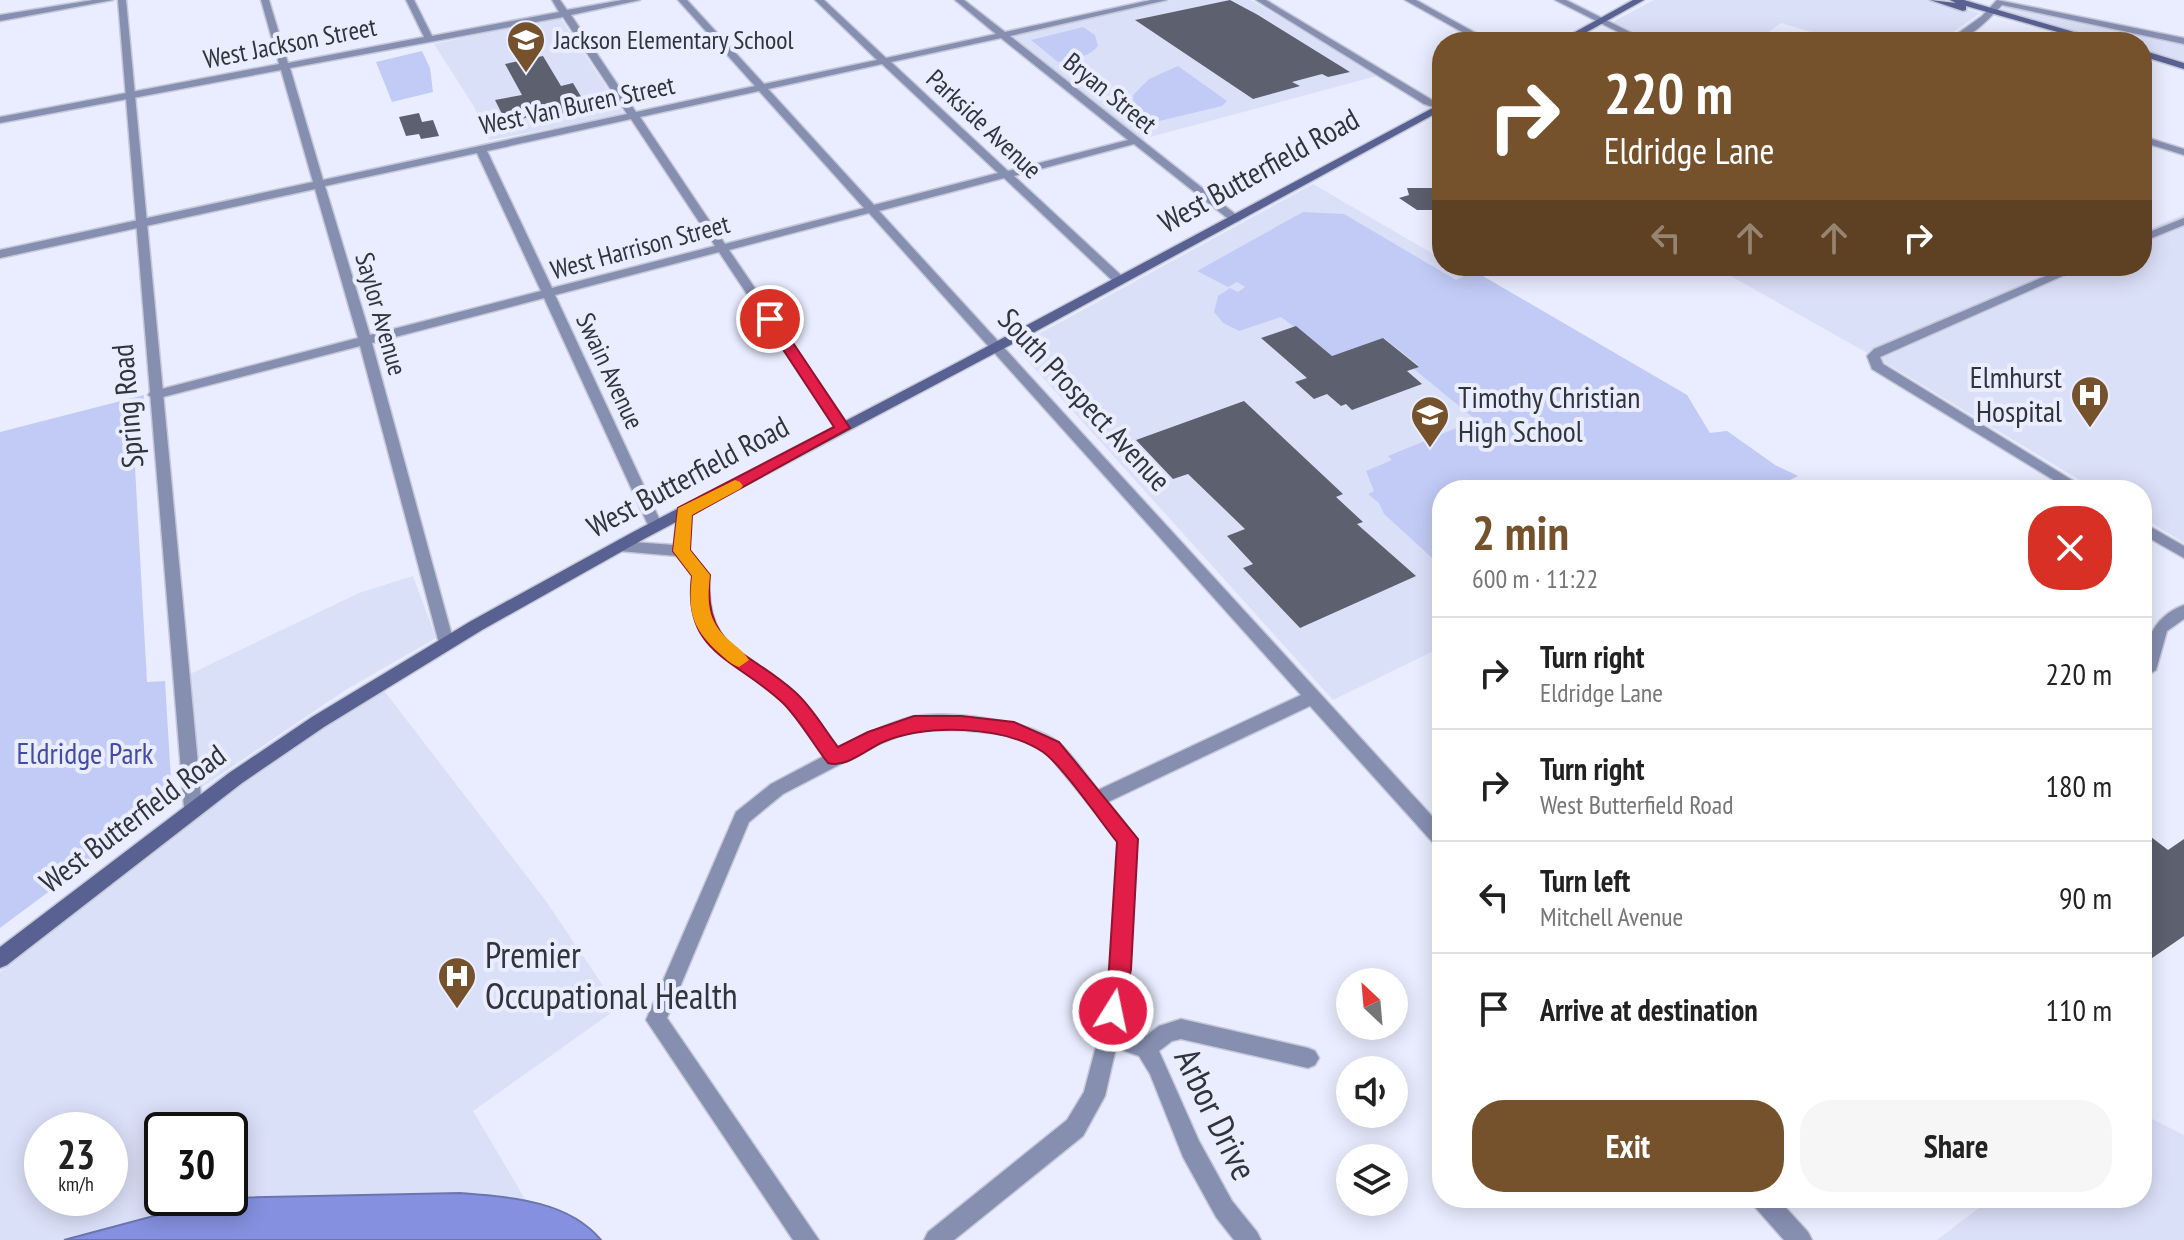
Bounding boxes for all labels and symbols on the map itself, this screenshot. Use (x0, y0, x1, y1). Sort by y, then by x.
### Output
street label: West Jackson Street (201, 10, 379, 75)
school or university icon: Jackson Elementary School (505, 19, 547, 74)
place label: Jackson Elementary School (553, 23, 794, 56)
street label: Bryan Street (1057, 45, 1164, 140)
street label: Parkside Avenue (920, 62, 1049, 185)
street label: West Van Buren Street (476, 68, 677, 141)
street label: West Butterfield Road (1151, 99, 1365, 241)
street label: West Harrison Street (547, 207, 733, 286)
street label: Saylor Avenue (348, 249, 415, 379)
pin (736, 285, 804, 353)
street label: South Prospect Avenue (990, 299, 1180, 499)
street label: Swain Avenue (569, 307, 652, 434)
street label: Spring Road (102, 343, 151, 470)
place label: Elmhurst Hospital (1970, 357, 2063, 430)
hospital icon: Elmhurst Hospital (2069, 374, 2111, 429)
place label: Timothy Christian High School (1458, 377, 1640, 450)
school or university icon: Timothy Christian High School (1409, 394, 1451, 449)
street label: West Butterfield Road (580, 406, 795, 545)
park label: Eldridge Park (17, 733, 154, 772)
street label: West Butterfield Road (31, 735, 233, 901)
place label: Premier Occupational Health (485, 931, 738, 1019)
hospital icon: Premier Occupational Health (436, 955, 478, 1010)
north arrow (1336, 968, 1408, 1040)
position arrow (1071, 969, 1155, 1053)
street label: Arbor Drive (1164, 1040, 1268, 1187)
speed limit sign: 30 (144, 1112, 248, 1216)

